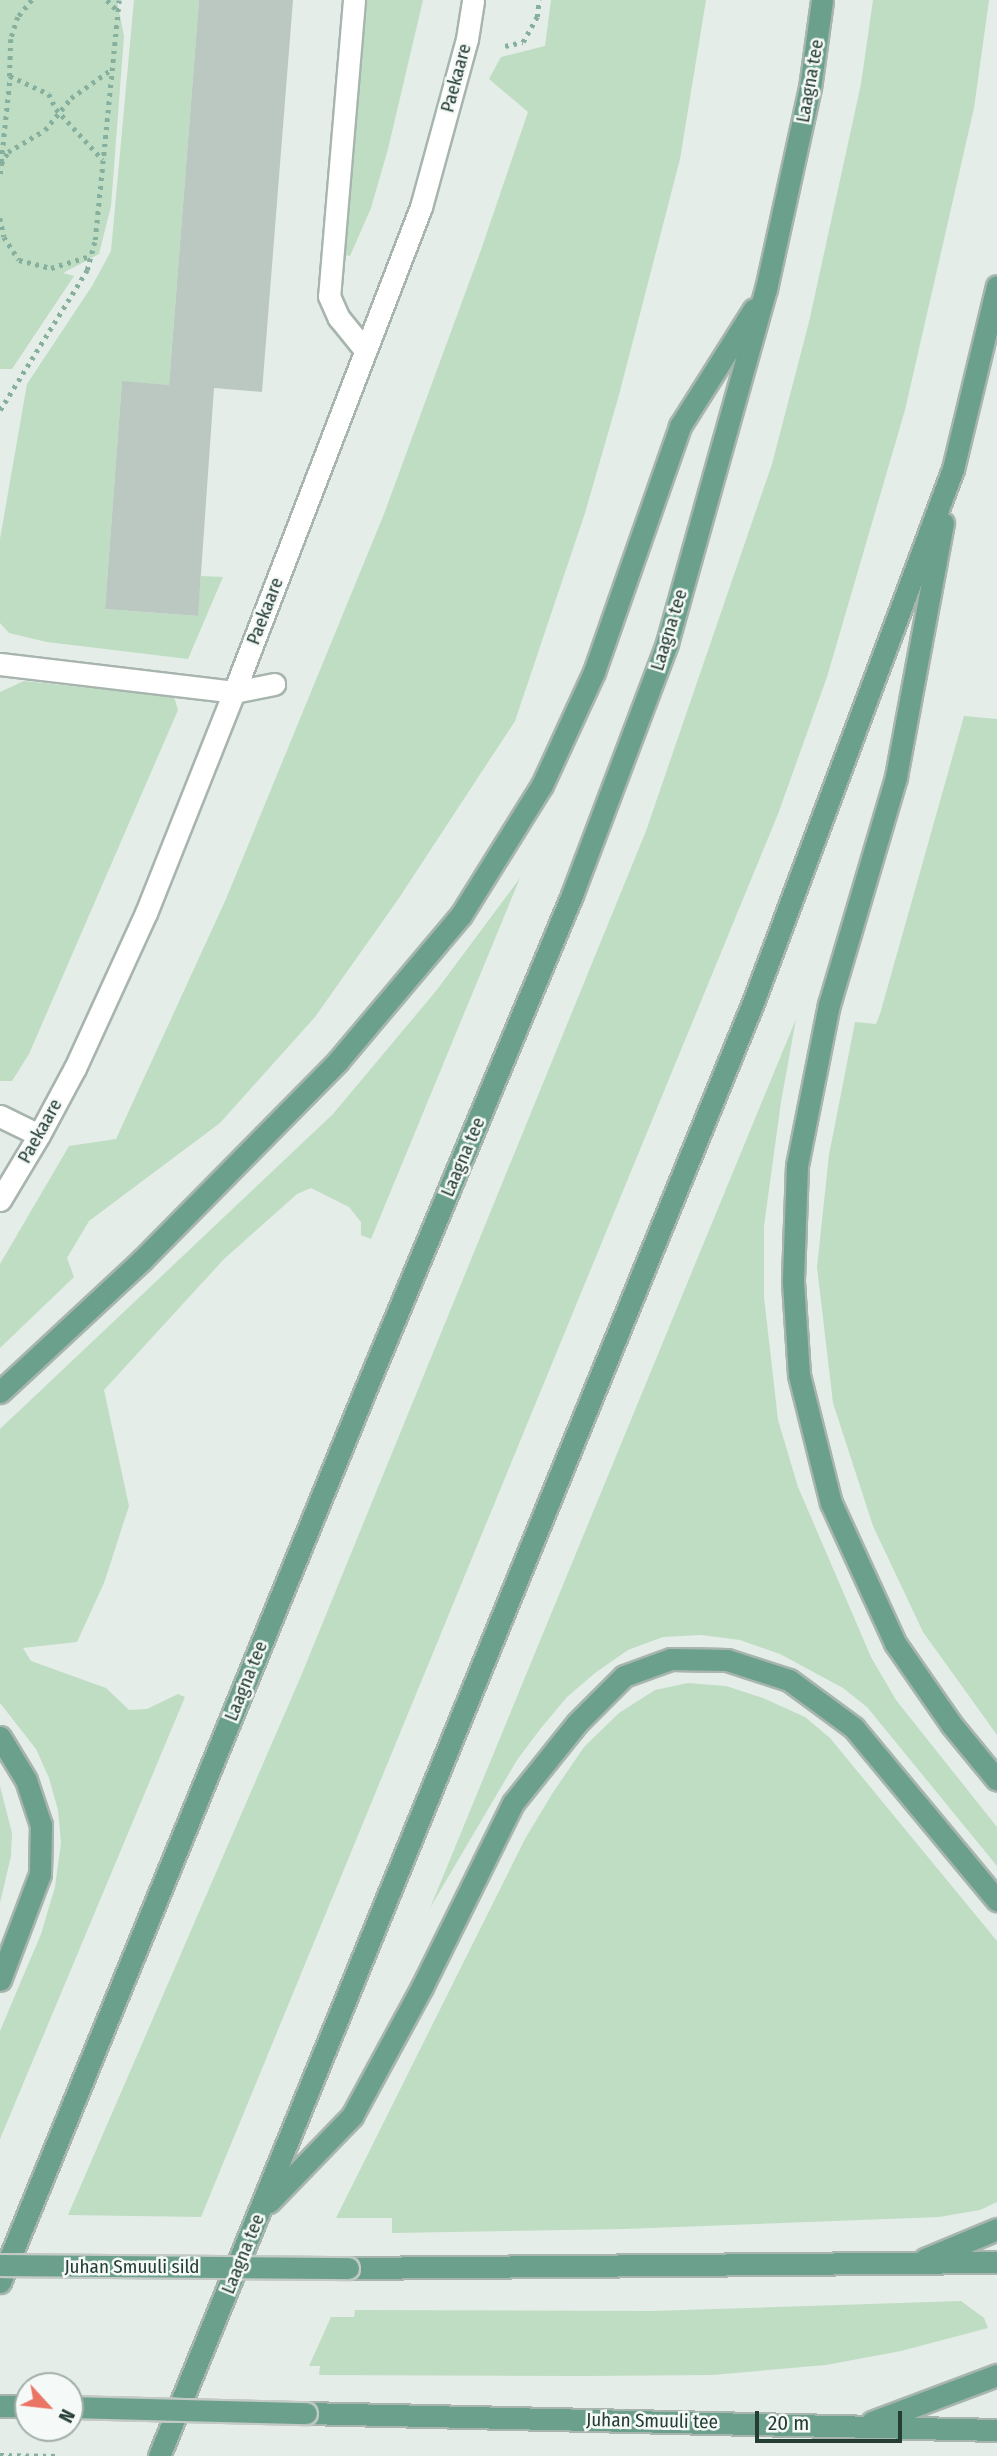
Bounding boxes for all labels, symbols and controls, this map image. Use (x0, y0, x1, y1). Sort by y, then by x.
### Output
street label: Laagna tee (791, 38, 829, 124)
street label: Paekaare (436, 41, 476, 115)
street label: Paekaare (242, 574, 288, 648)
street label: Laagna tee (646, 586, 692, 674)
street label: Paekaare (13, 1095, 67, 1167)
street label: Laagna tee (436, 1114, 490, 1200)
street label: Laagna tee (220, 1638, 272, 1724)
street label: Laagna tee (217, 2211, 269, 2297)
street label: Juhan Smuuli sild (64, 2256, 200, 2278)
north arrow (14, 2372, 84, 2442)
scale bar (759, 2396, 906, 2440)
text: N (54, 2406, 79, 2426)
street label: Juhan Smuuli tee (586, 2408, 718, 2434)
text: 20 m (768, 2410, 809, 2436)

